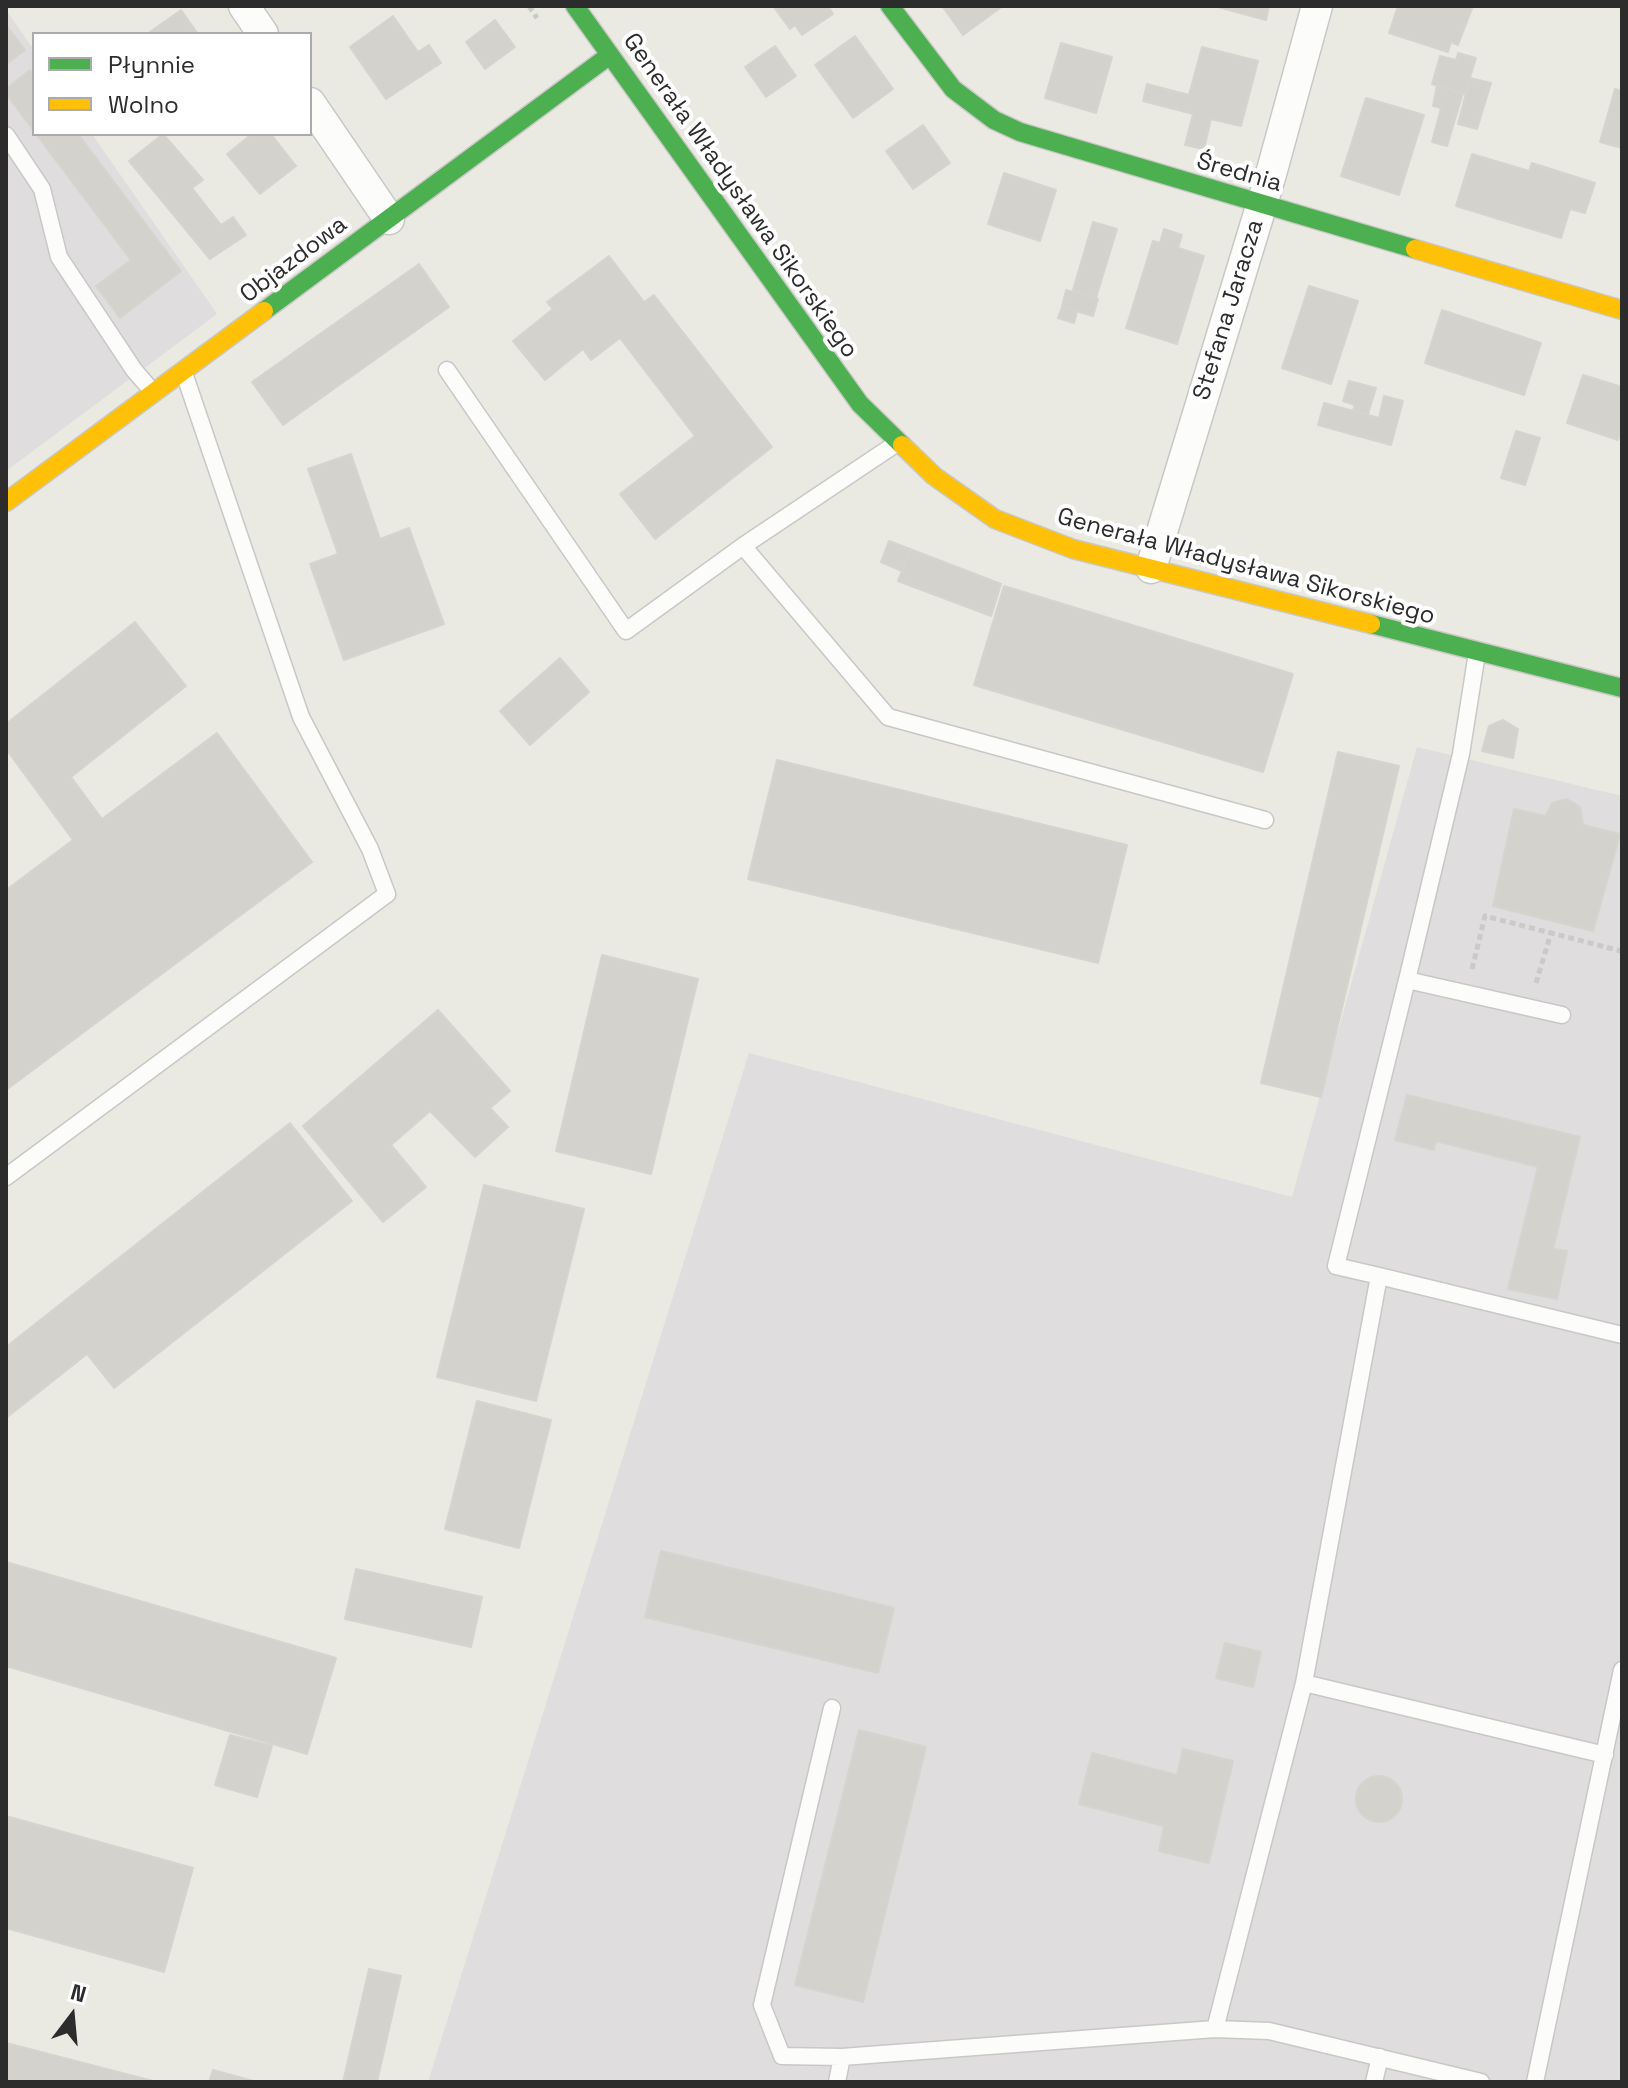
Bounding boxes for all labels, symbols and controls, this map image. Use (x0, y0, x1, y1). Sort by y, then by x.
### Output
street label: Generała Władysława Sikorskiego (616, 28, 864, 364)
legend (32, 32, 312, 136)
text: Płynnie (108, 49, 195, 80)
text: Wolno (108, 89, 179, 120)
street label: Średnia (1193, 147, 1285, 199)
street label: Objazdowa (235, 211, 353, 309)
street label: Stefana Jaracza (1188, 216, 1270, 404)
street label: Generała Władysława Sikorskiego (1054, 503, 1438, 631)
north arrow (32, 1976, 112, 2056)
text: N (68, 1977, 90, 2008)

